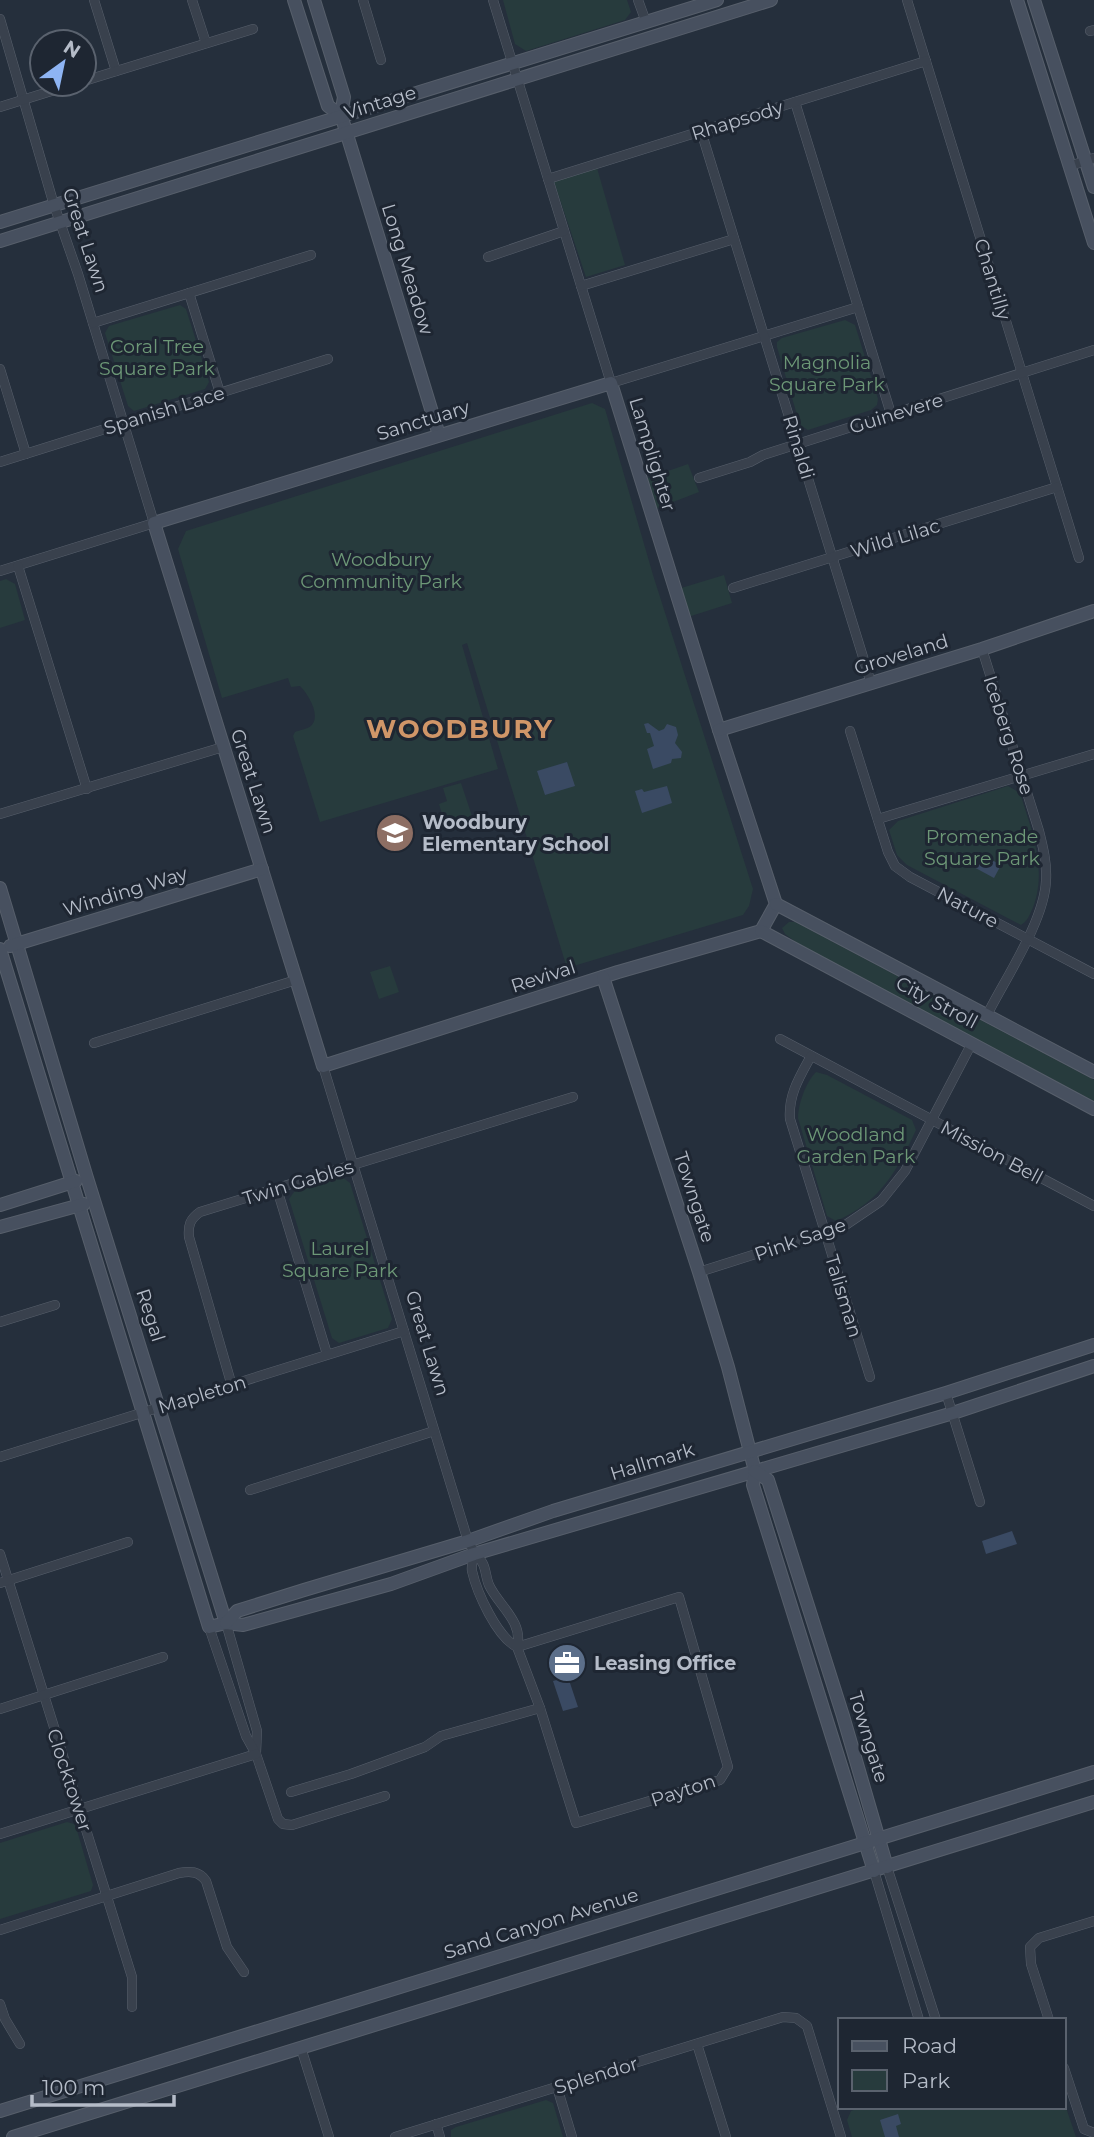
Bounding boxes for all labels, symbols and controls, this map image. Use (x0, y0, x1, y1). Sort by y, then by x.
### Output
north arrow (28, 28, 98, 98)
text: N (59, 35, 85, 63)
street label: Vintage (341, 81, 419, 124)
street label: Rhapsody (688, 95, 787, 145)
street label: Great Lawn (58, 185, 113, 296)
street label: Long Meadow (377, 201, 438, 338)
street label: Chantilly (969, 236, 1016, 323)
park label: Coral Tree Square Park (99, 335, 216, 380)
park label: Magnolia Square Park (769, 351, 886, 396)
street label: Spanish Lace (101, 381, 227, 440)
street label: Guinevere (846, 388, 946, 439)
street label: Lamplighter (624, 394, 681, 514)
street label: Sanctuary (374, 395, 473, 446)
street label: Rinaldi (778, 412, 819, 482)
street label: Wild Lilac (848, 514, 943, 563)
park label: Woodbury Community Park (300, 548, 462, 593)
street label: Groveland (851, 629, 951, 680)
street label: Iceberg Rose (978, 673, 1039, 798)
district label: WOODBURY (366, 713, 554, 745)
street label: Great Lawn (226, 726, 281, 837)
place label: Woodbury Elementary School (422, 811, 609, 856)
school or university icon: Woodbury Elementary School (374, 812, 416, 854)
park label: Promenade Square Park (924, 825, 1041, 870)
street label: Winding Way (60, 861, 191, 921)
street label: Nature (933, 882, 1002, 933)
street label: Revival (508, 955, 578, 998)
street label: City Stroll (892, 971, 982, 1034)
street label: Mission Bell (937, 1116, 1047, 1189)
park label: Woodland Garden Park (797, 1123, 916, 1168)
street label: Towngate (669, 1149, 720, 1245)
street label: Twin Gables (240, 1155, 356, 1210)
street label: Pink Sage (751, 1213, 849, 1266)
park label: Laurel Square Park (282, 1237, 399, 1282)
street label: Talisman (820, 1252, 867, 1340)
street label: Regal (131, 1286, 170, 1345)
street label: Great Lawn (401, 1288, 454, 1399)
street label: Mapleton (155, 1370, 249, 1419)
street label: Hallmark (607, 1438, 698, 1485)
office icon: Leasing Office (546, 1642, 588, 1684)
place label: Leasing Office (594, 1652, 736, 1675)
street label: Towngate (844, 1689, 893, 1785)
street label: Clocktower (42, 1726, 97, 1835)
street label: Payton (648, 1769, 718, 1812)
street label: Sand Canyon Avenue (441, 1883, 641, 1964)
legend (838, 2018, 1066, 2109)
text: Road (902, 2033, 957, 2058)
street label: Splendor (551, 2052, 641, 2099)
scale bar (32, 2064, 173, 2108)
text: Park (902, 2068, 950, 2093)
text: 100 m (42, 2075, 105, 2100)

